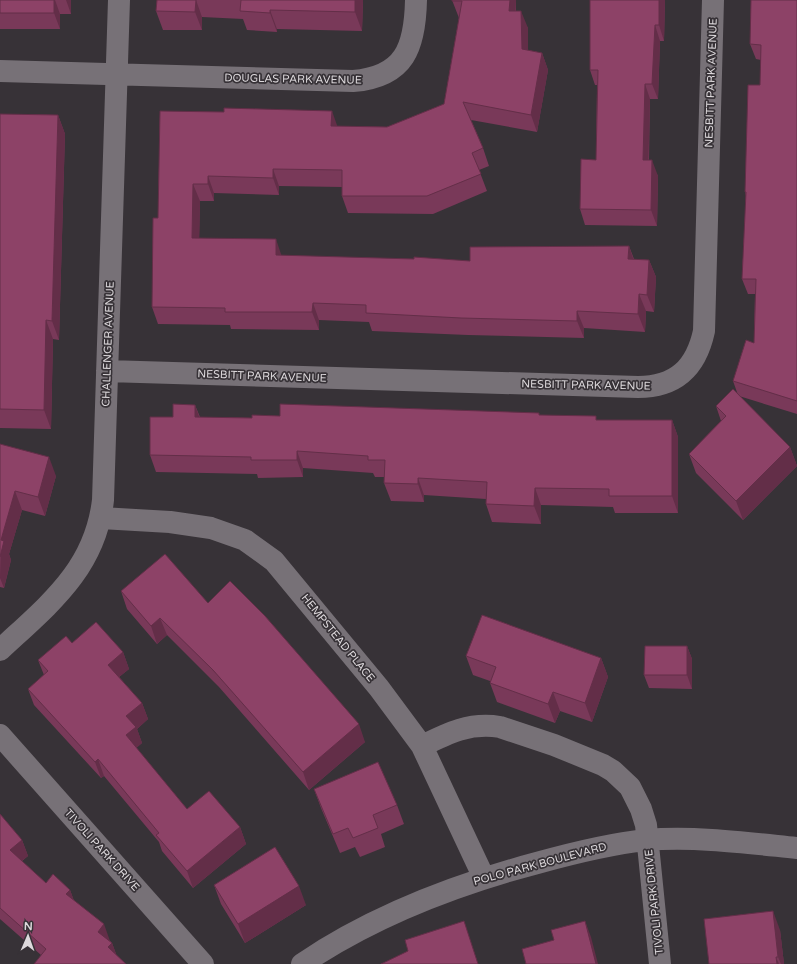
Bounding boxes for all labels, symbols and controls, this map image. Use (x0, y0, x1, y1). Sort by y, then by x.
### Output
street label: NESBITT PARK AVENUE (702, 18, 720, 148)
street label: DOUGLAS PARK AVENUE (224, 71, 362, 87)
street label: CHALLENGER AVENUE (99, 281, 117, 407)
street label: NESBITT PARK AVENUE (197, 367, 327, 385)
street label: NESBITT PARK AVENUE (521, 377, 651, 393)
street label: HEMPSTEAD PLACE (299, 592, 377, 684)
street label: TIVOLI PARK DRIVE (62, 806, 142, 894)
street label: POLO PARK BOULEVARD (472, 840, 608, 888)
street label: TIVOLI PARK DRIVE (642, 849, 666, 955)
north arrow (8, 916, 48, 956)
text: N (24, 920, 33, 933)

